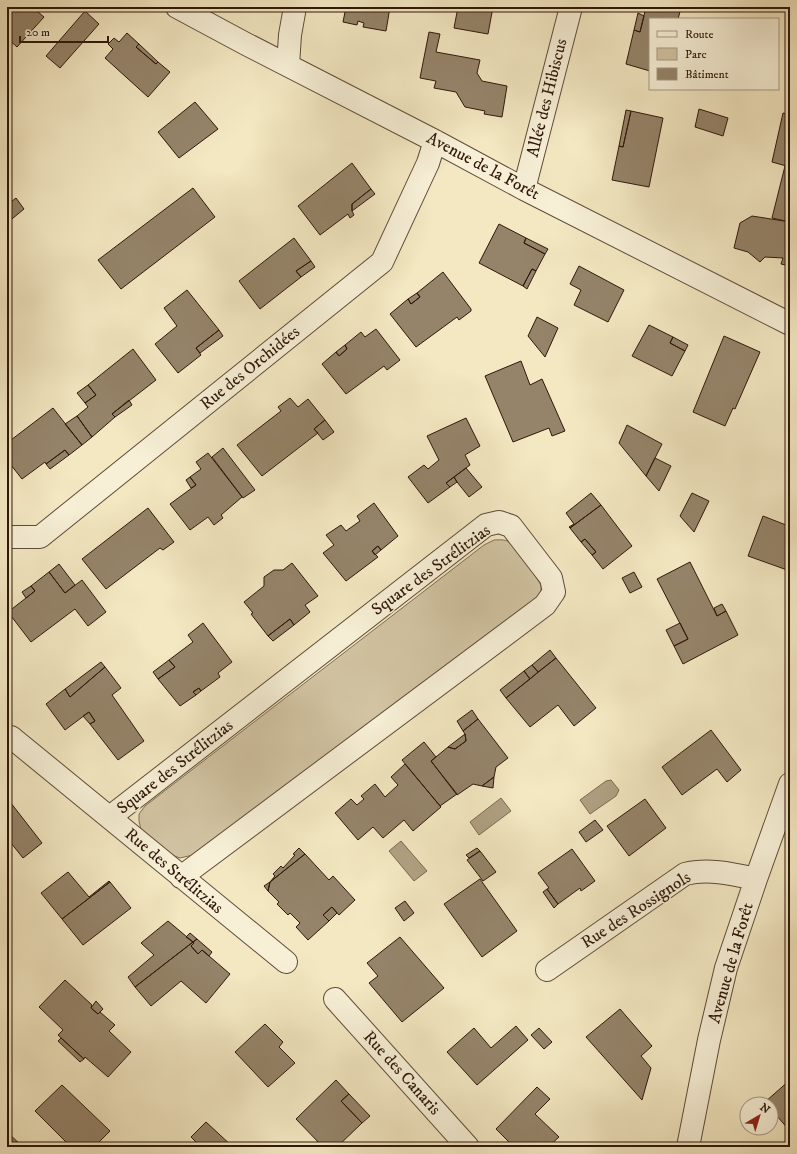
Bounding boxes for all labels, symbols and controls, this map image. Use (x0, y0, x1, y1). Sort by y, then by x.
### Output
scale bar (20, 18, 108, 44)
legend (649, 18, 779, 90)
text: 20 m (26, 25, 50, 40)
text: Route (685, 27, 713, 42)
street label: Allée des Hibiscus (522, 36, 572, 160)
text: Parc (685, 47, 707, 62)
text: Bâtiment (685, 67, 729, 82)
street label: Avenue de la Forêt (423, 127, 544, 205)
street label: Rue des Orchidées (196, 321, 305, 415)
street label: Square des Strélitzias (367, 519, 495, 621)
street label: Square des Strélitzias (112, 714, 238, 819)
street label: Rue des Strélitzias (120, 823, 228, 919)
street label: Rue des Rossignols (577, 866, 695, 954)
street label: Avenue de la Forêt (703, 900, 759, 1026)
street label: Rue des Canaris (358, 1026, 446, 1120)
north arrow (739, 1096, 779, 1136)
text: N (757, 1101, 772, 1117)

